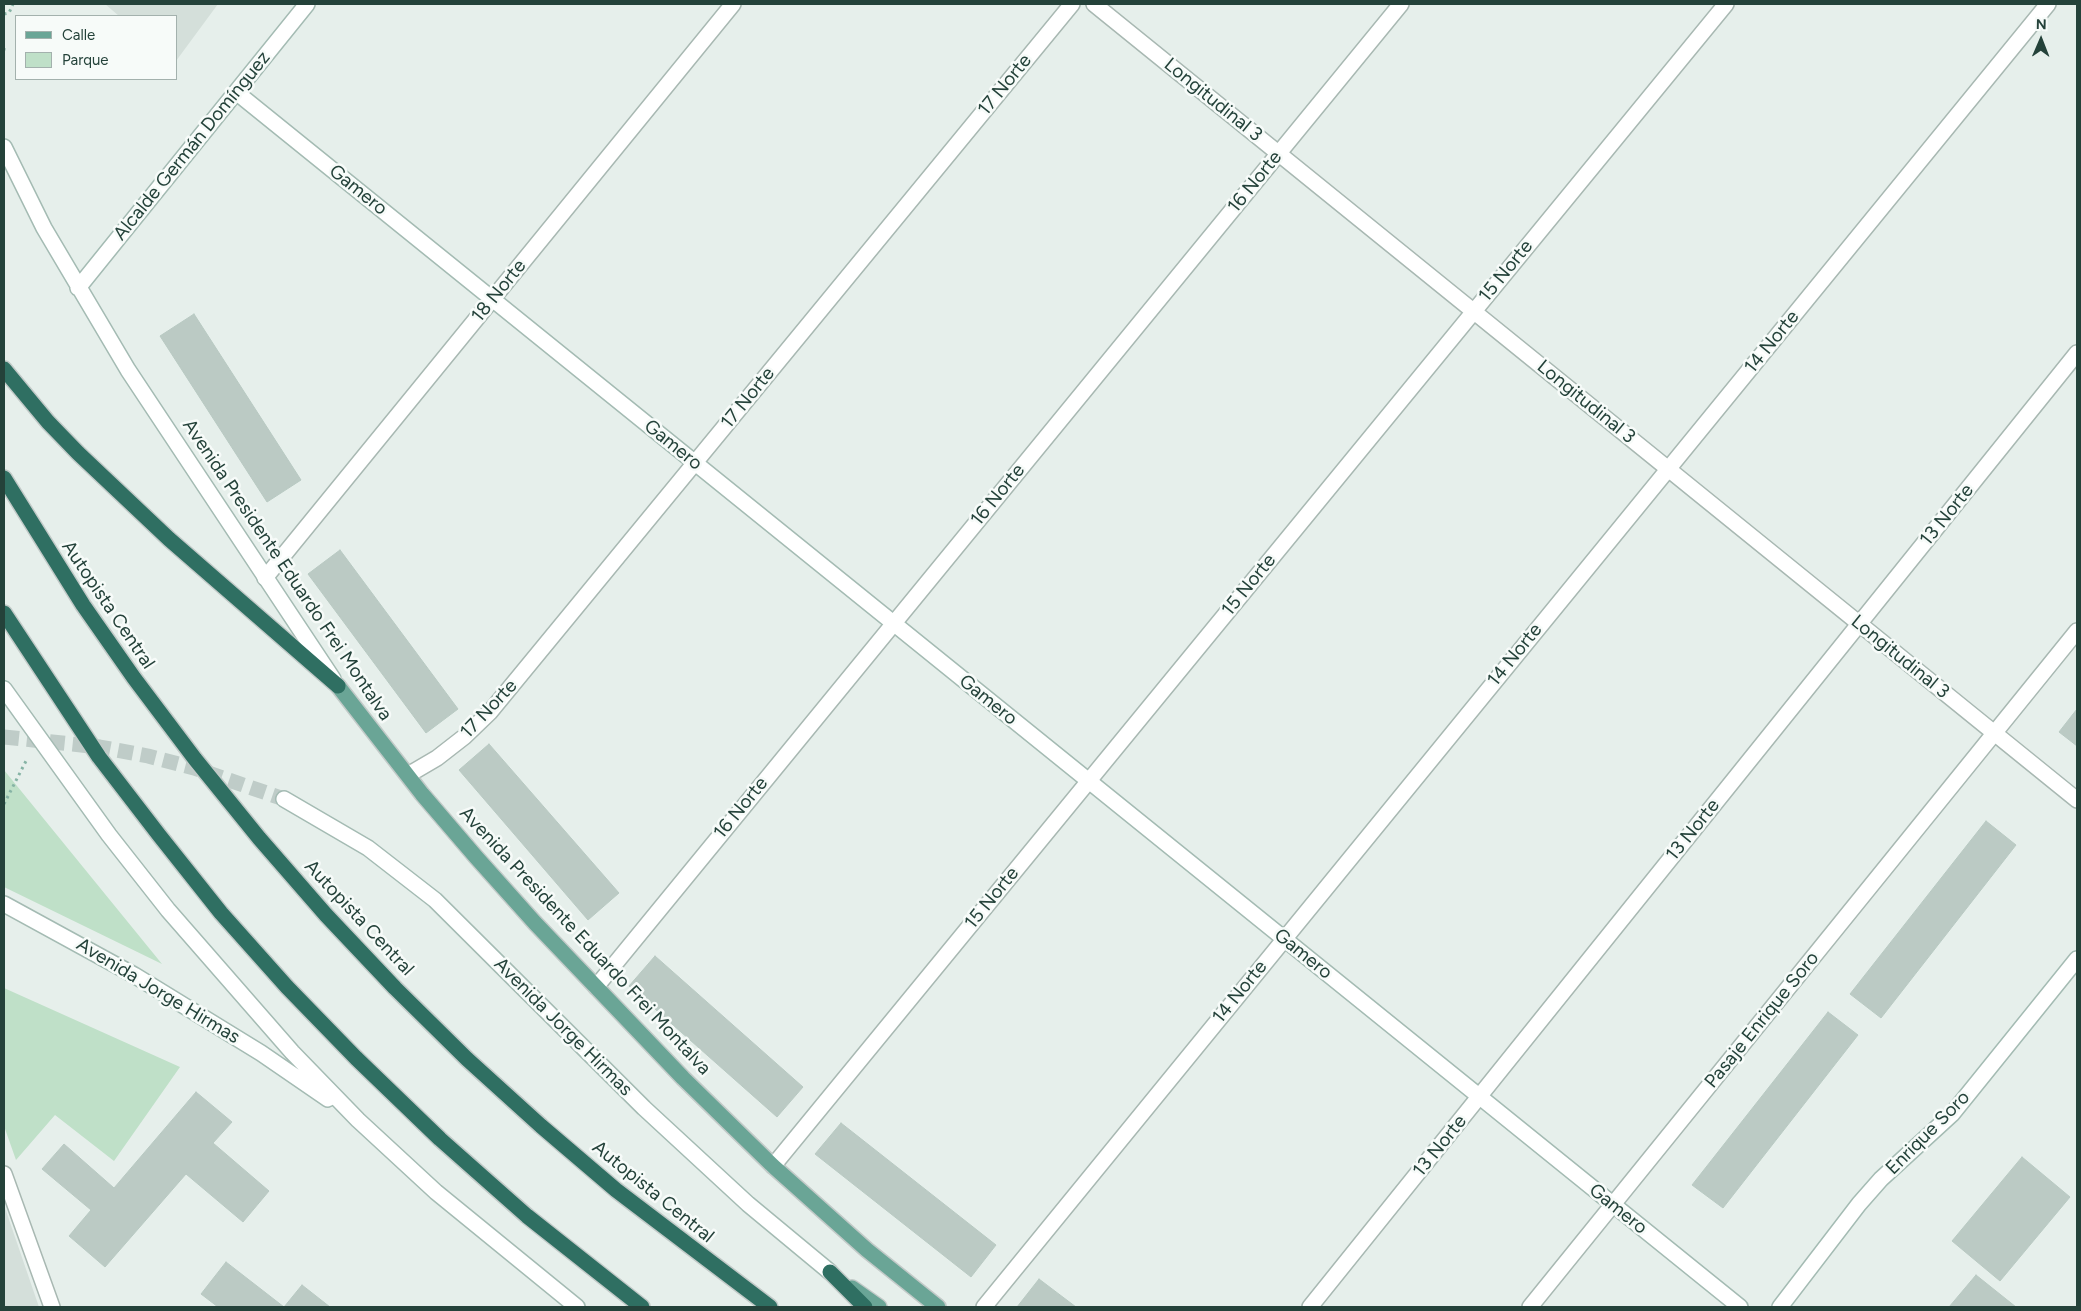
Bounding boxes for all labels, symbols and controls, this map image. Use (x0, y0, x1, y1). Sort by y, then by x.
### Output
legend (15, 15, 178, 80)
north arrow (2016, 15, 2066, 65)
text: N (2036, 16, 2047, 33)
text: Calle (62, 26, 95, 44)
street label: Alcalde Germán Domínguez (109, 47, 275, 245)
street label: 17 Norte (973, 50, 1037, 120)
text: Parque (62, 51, 109, 69)
street label: Longitudinal 3 (1159, 53, 1267, 147)
street label: 16 Norte (1223, 146, 1287, 218)
street label: Gamero (324, 160, 392, 220)
street label: 15 Norte (1474, 235, 1538, 307)
street label: 18 Norte (467, 255, 531, 327)
street label: 14 Norte (1740, 306, 1804, 378)
street label: Longitudinal 3 (1532, 355, 1640, 449)
street label: 17 Norte (716, 363, 780, 433)
street label: Avenida Presidente Eduardo Frei Montalva (177, 415, 397, 725)
street label: Gamero (639, 415, 707, 475)
street label: 16 Norte (966, 459, 1030, 531)
street label: 13 Norte (1915, 480, 1979, 550)
street label: Autopista Central (57, 537, 159, 673)
street label: 15 Norte (1217, 549, 1281, 621)
street label: Longitudinal 3 (1846, 610, 1954, 704)
street label: 14 Norte (1483, 619, 1547, 691)
street label: Gamero (954, 670, 1022, 730)
street label: 17 Norte (456, 675, 522, 743)
street label: 16 Norte (709, 772, 773, 844)
street label: 13 Norte (1661, 795, 1725, 865)
street label: Avenida Presidente Eduardo Frei Montalva (454, 802, 716, 1080)
street label: Autopista Central (300, 855, 418, 981)
street label: 15 Norte (960, 862, 1024, 934)
street label: Gamero (1269, 924, 1337, 984)
street label: Avenida Jorge Hirmas (72, 933, 244, 1049)
street label: Pasaje Enrique Soro (1700, 947, 1824, 1093)
street label: Avenida Jorge Hirmas (489, 953, 637, 1101)
street label: 14 Norte (1208, 956, 1272, 1028)
street label: Enrique Soro (1881, 1086, 1975, 1180)
street label: 13 Norte (1408, 1111, 1472, 1181)
street label: Autopista Central (588, 1136, 718, 1248)
street label: Gamero (1584, 1179, 1652, 1239)

